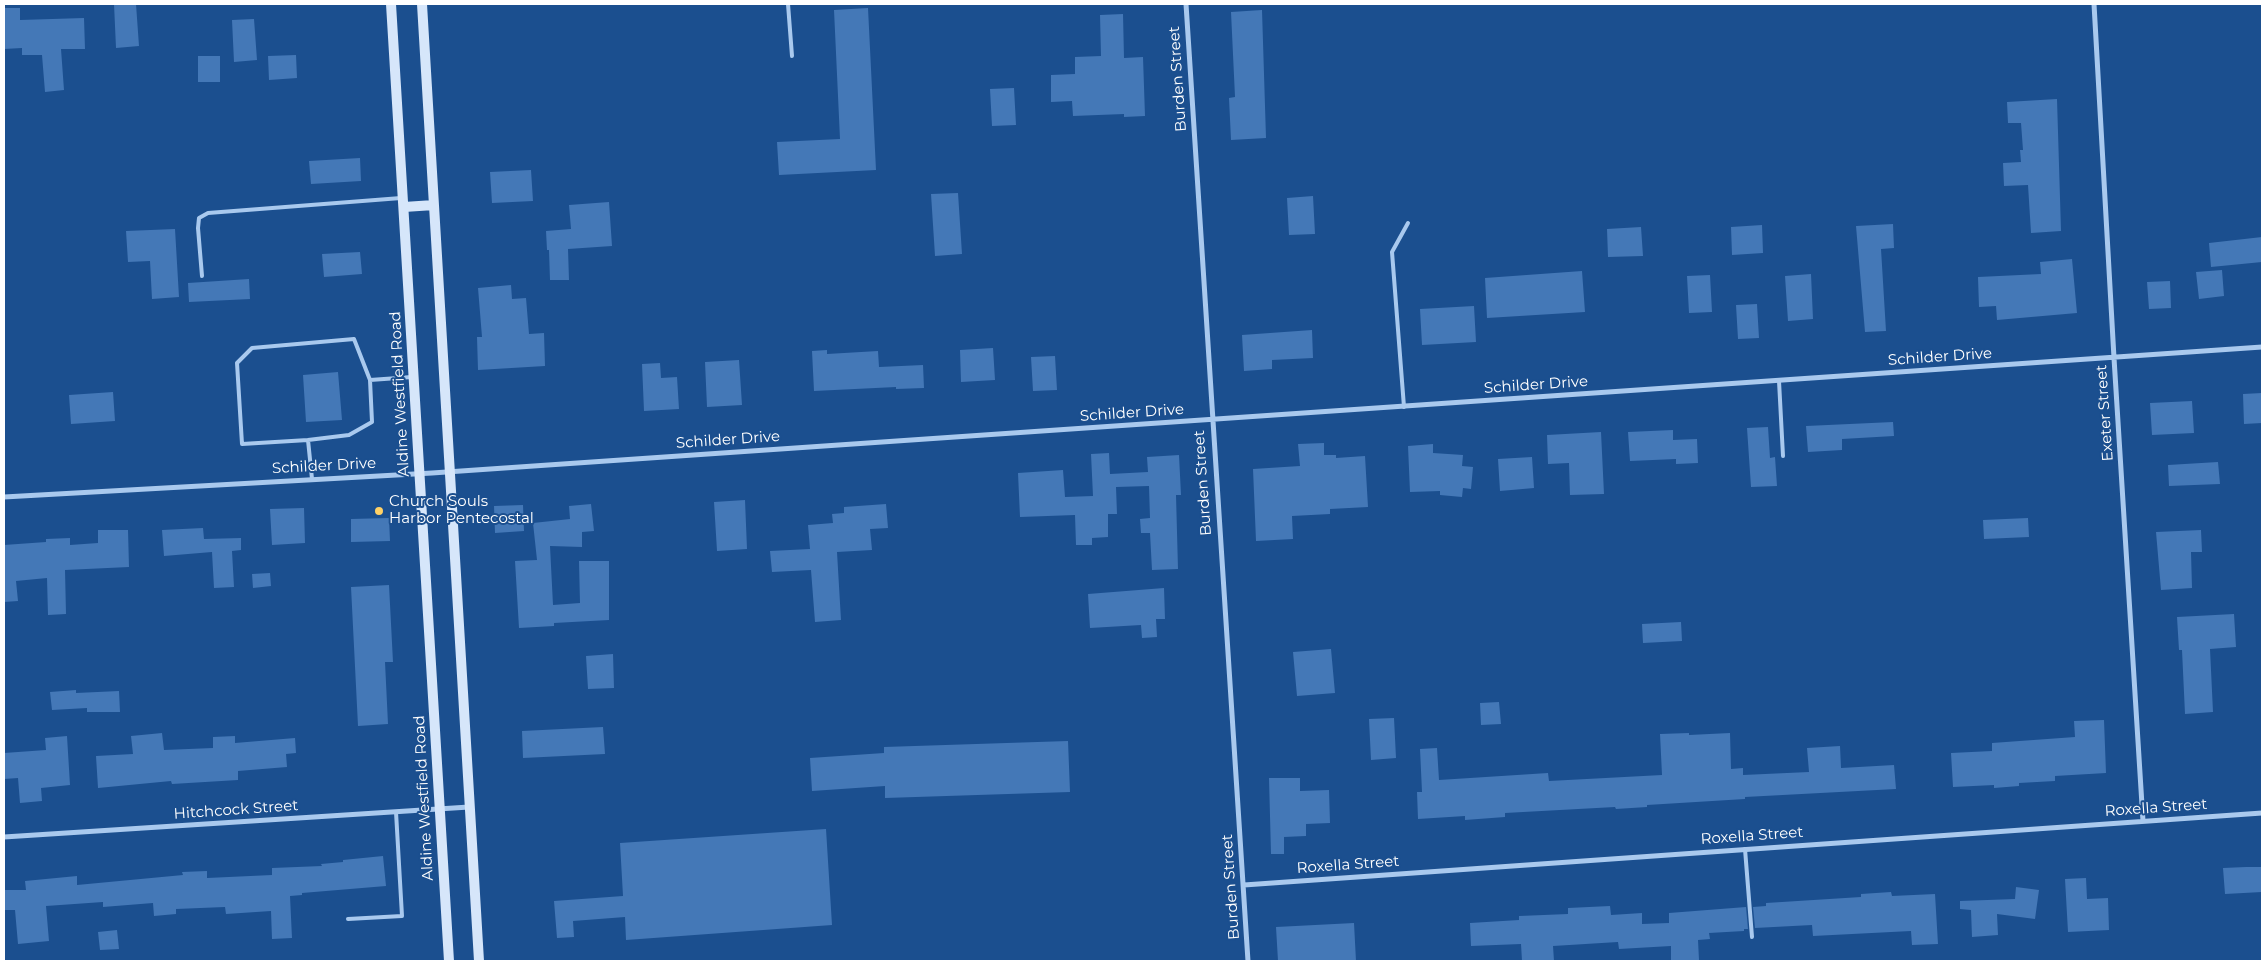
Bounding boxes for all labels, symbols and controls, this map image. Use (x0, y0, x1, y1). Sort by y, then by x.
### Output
street label: Burden Street (1165, 26, 1191, 132)
street label: Aldine Westfield Road (387, 311, 413, 477)
street label: Schilder Drive (1887, 344, 1993, 370)
street label: Exeter Street (2093, 364, 2117, 462)
street label: Schilder Drive (1483, 372, 1589, 398)
street label: Schilder Drive (1079, 400, 1185, 426)
street label: Schilder Drive (675, 427, 781, 453)
street label: Burden Street (1190, 430, 1216, 536)
street label: Schilder Drive (271, 454, 377, 478)
place label: Church Souls Harbor Pentecostal (389, 493, 534, 528)
marker: Church Souls Harbor Pentecostal (373, 505, 385, 517)
street label: Aldine Westfield Road (411, 715, 437, 881)
street label: Roxella Street (2104, 795, 2208, 821)
street label: Hitchcock Street (173, 797, 299, 823)
street label: Roxella Street (1700, 823, 1804, 849)
street label: Burden Street (1218, 834, 1244, 940)
street label: Roxella Street (1296, 852, 1400, 878)

